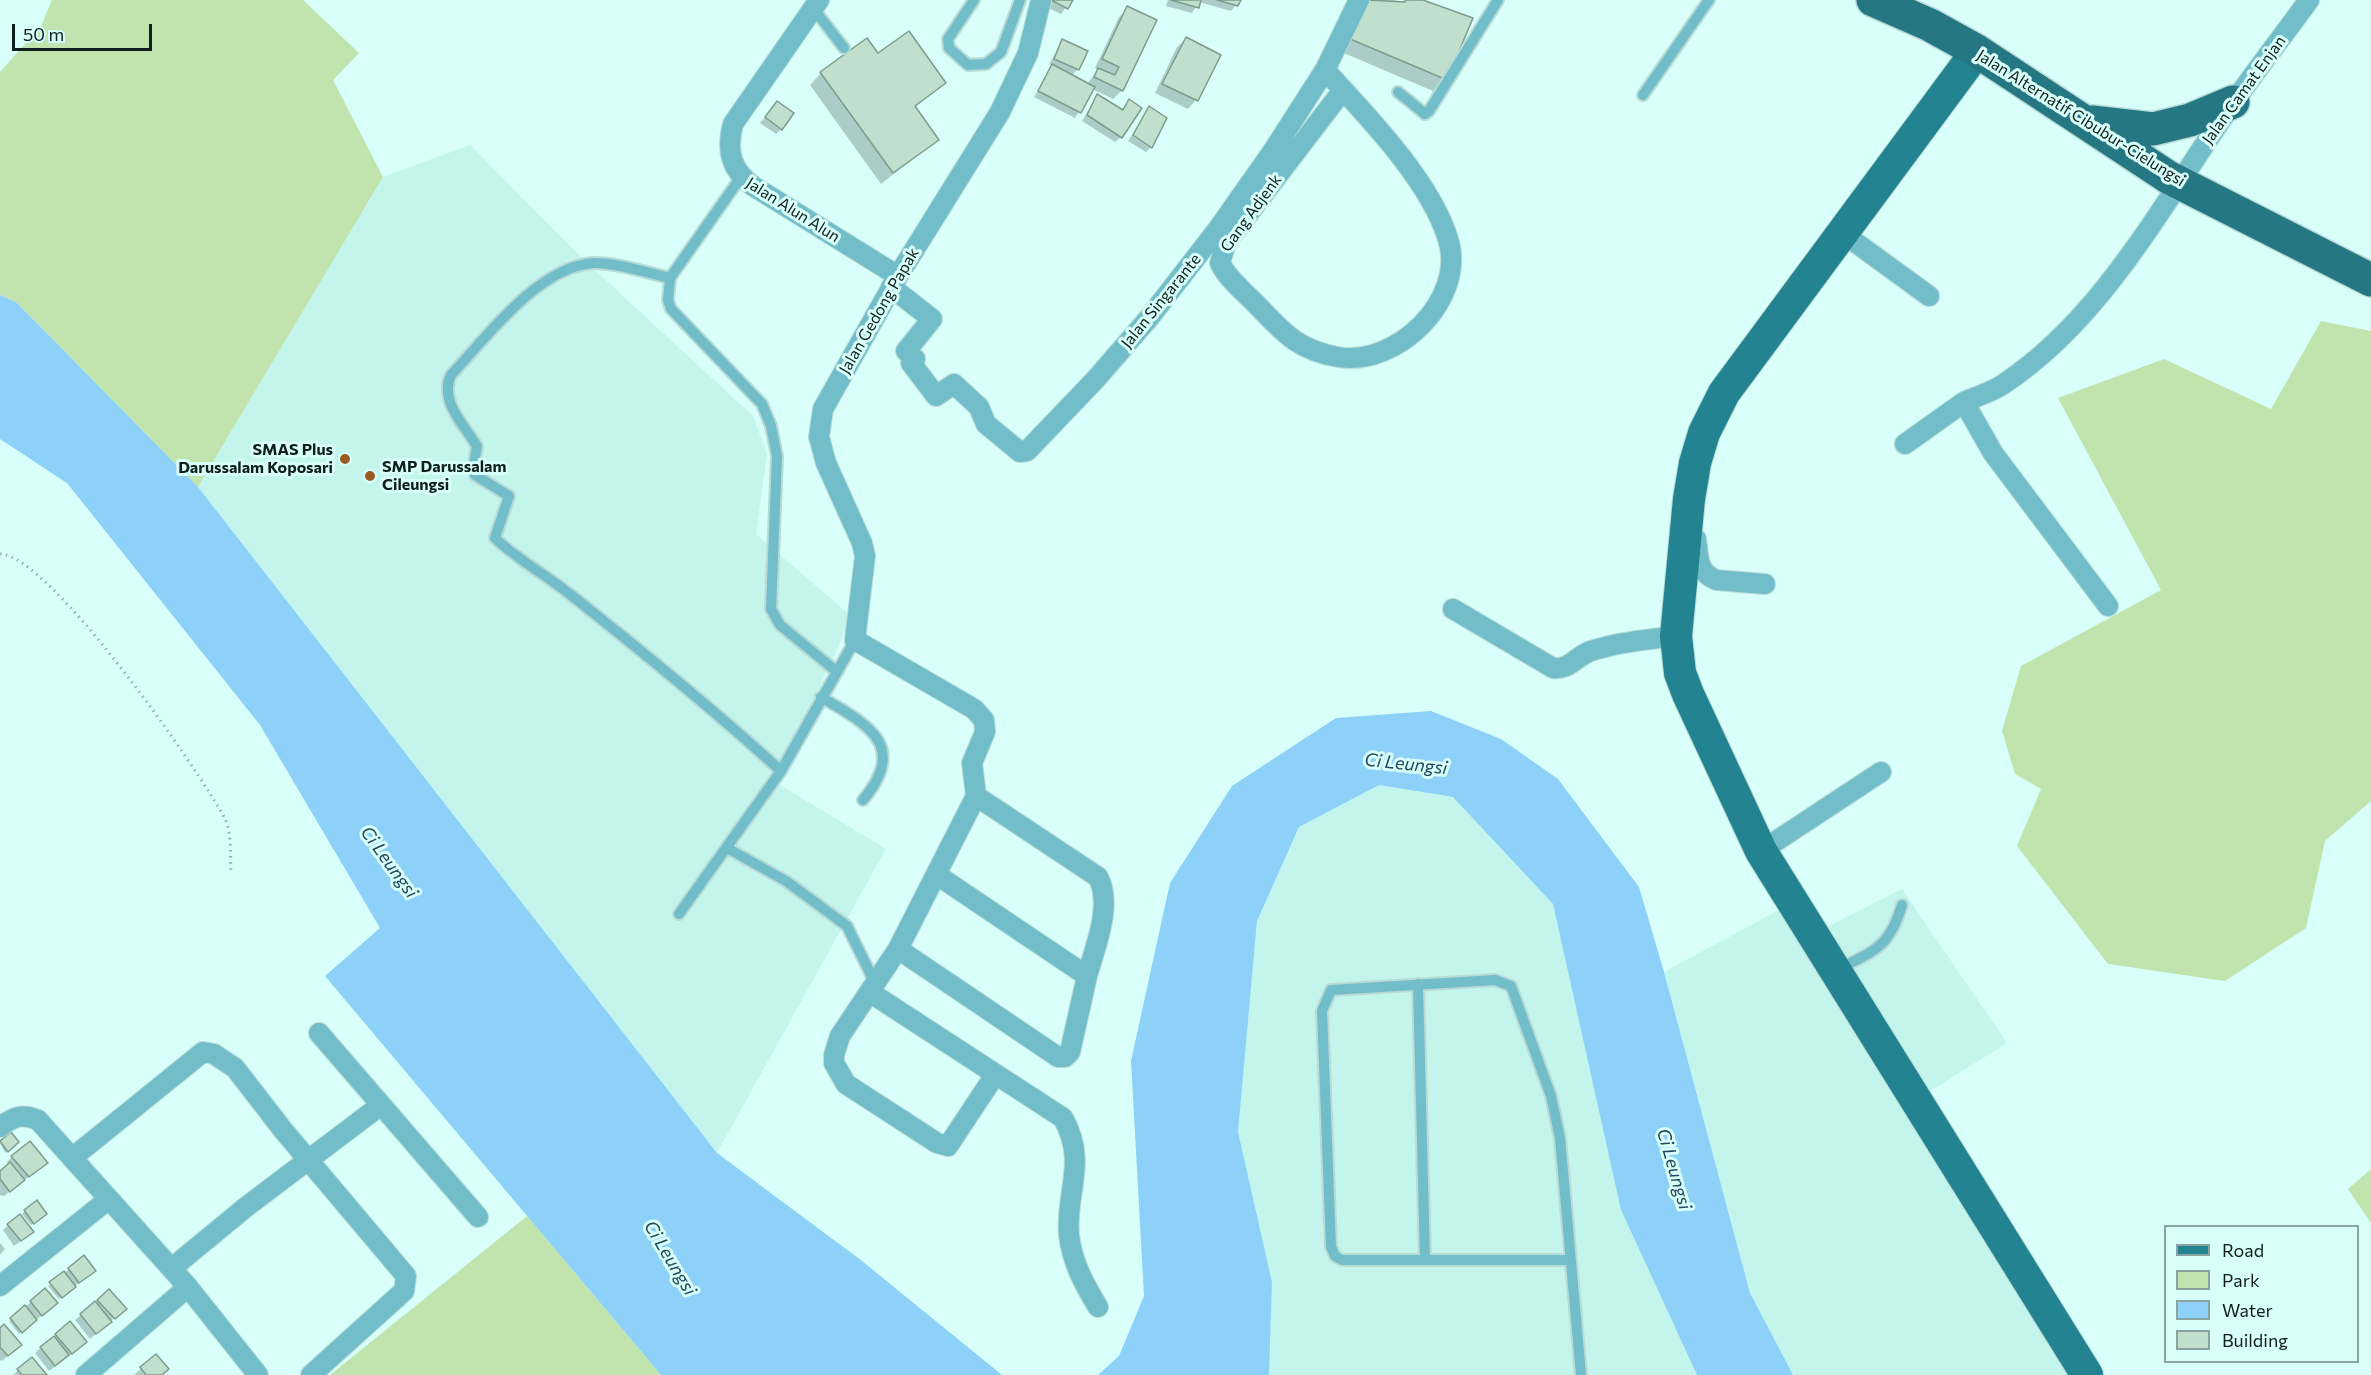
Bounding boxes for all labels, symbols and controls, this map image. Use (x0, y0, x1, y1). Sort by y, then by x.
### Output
scale bar (15, 12, 154, 50)
text: 50 m (23, 23, 64, 45)
street label: Jalan Camat Enjan (2198, 32, 2290, 148)
street label: Jalan Alternatif Cibubur-Cielungsi (1973, 46, 2189, 190)
street label: Gang Adjenk (1216, 170, 1286, 256)
street label: Jalan Alun Alun (742, 173, 844, 247)
street label: Jalan Gedong Papak (835, 245, 923, 377)
street label: Jalan Singarante (1117, 250, 1205, 352)
place label: SMAS Plus Darussalam Koposari (178, 440, 333, 478)
marker: SMAS Plus Darussalam Koposari (338, 452, 352, 466)
place label: SMP Darussalam Cileungsi (382, 457, 506, 495)
marker: SMP Darussalam Cileungsi (363, 469, 377, 483)
water label: Ci Leungsi (1364, 749, 1448, 779)
water label: Ci Leungsi (356, 822, 422, 902)
water label: Ci Leungsi (1652, 1126, 1696, 1212)
water label: Ci Leungsi (639, 1217, 701, 1299)
legend (2164, 1225, 2359, 1363)
text: Road (2222, 1239, 2264, 1261)
text: Park (2222, 1269, 2260, 1291)
text: Water (2222, 1299, 2273, 1321)
text: Building (2222, 1329, 2288, 1351)

